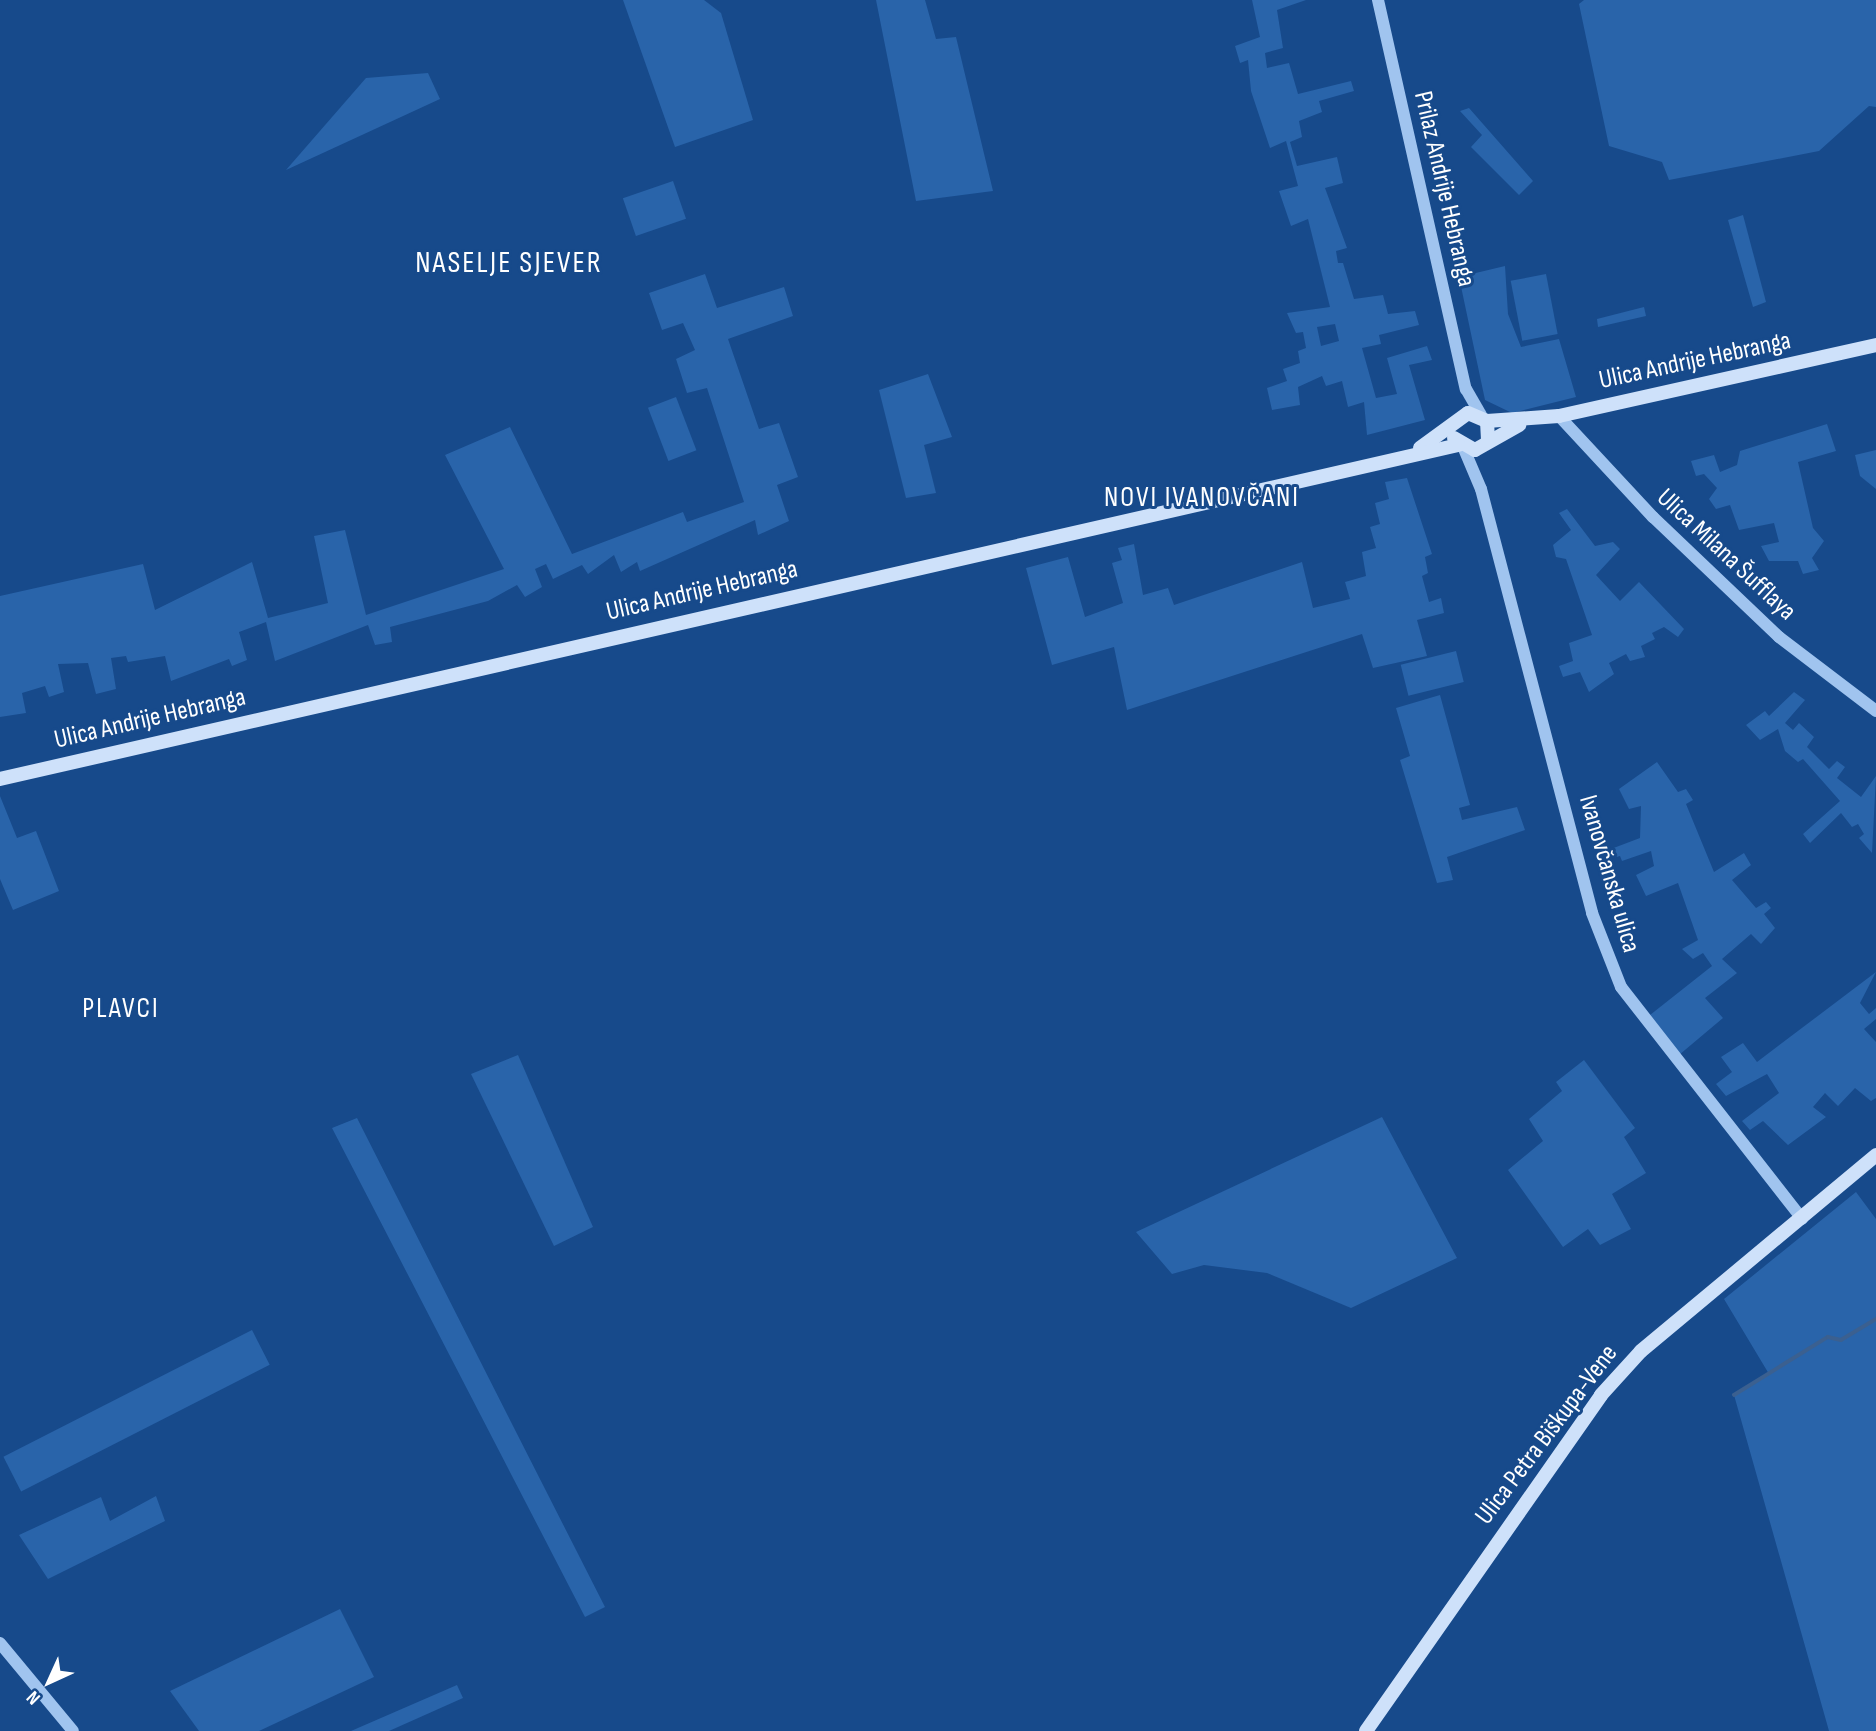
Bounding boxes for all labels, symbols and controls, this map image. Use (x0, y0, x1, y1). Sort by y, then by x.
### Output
street label: Prilaz Andrije Hebranga (1406, 88, 1482, 290)
district label: NASELJE SJEVER (417, 245, 601, 281)
street label: Ulica Andrije Hebranga (1596, 325, 1794, 397)
district label: NOVI IVANOVČANI (1106, 481, 1298, 515)
street label: Ulica Milana Šufflaya (1650, 483, 1802, 627)
street label: Ulica Andrije Hebranga (603, 554, 801, 628)
street label: Ulica Andrije Hebranga (51, 682, 249, 756)
street label: Ivanovčanska ulica (1572, 792, 1646, 956)
district label: PLAVCI (83, 992, 159, 1026)
street label: Ulica Petra Biškupa-Vene (1469, 1339, 1625, 1531)
north arrow (14, 1647, 84, 1717)
text: N (22, 1685, 46, 1709)

